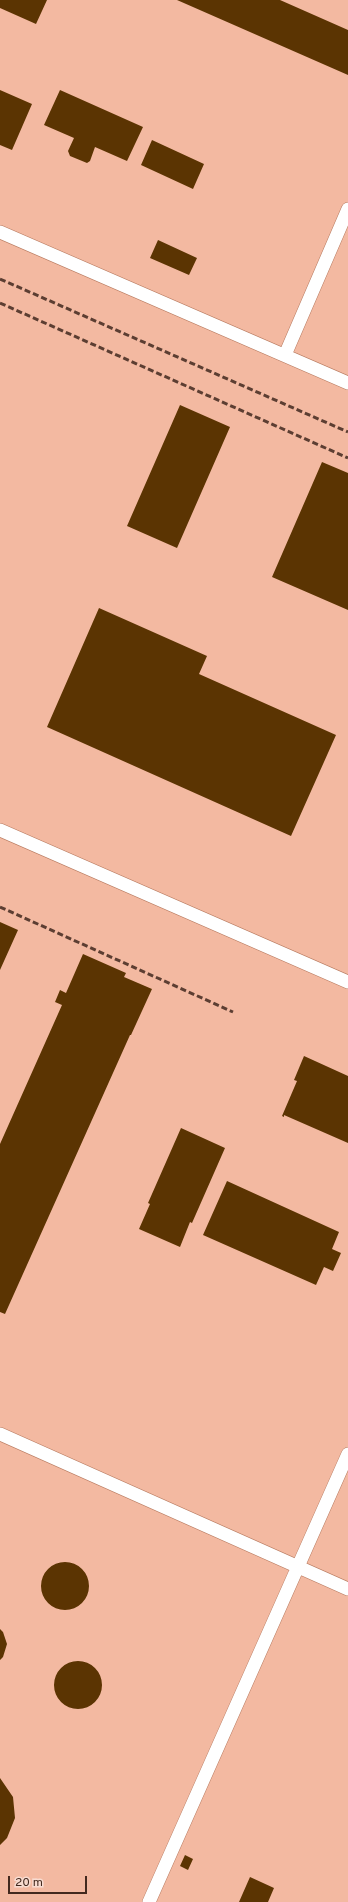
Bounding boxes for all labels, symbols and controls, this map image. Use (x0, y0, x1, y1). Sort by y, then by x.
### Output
scale bar (10, 1868, 89, 1894)
text: 20 m (15, 1875, 43, 1891)

